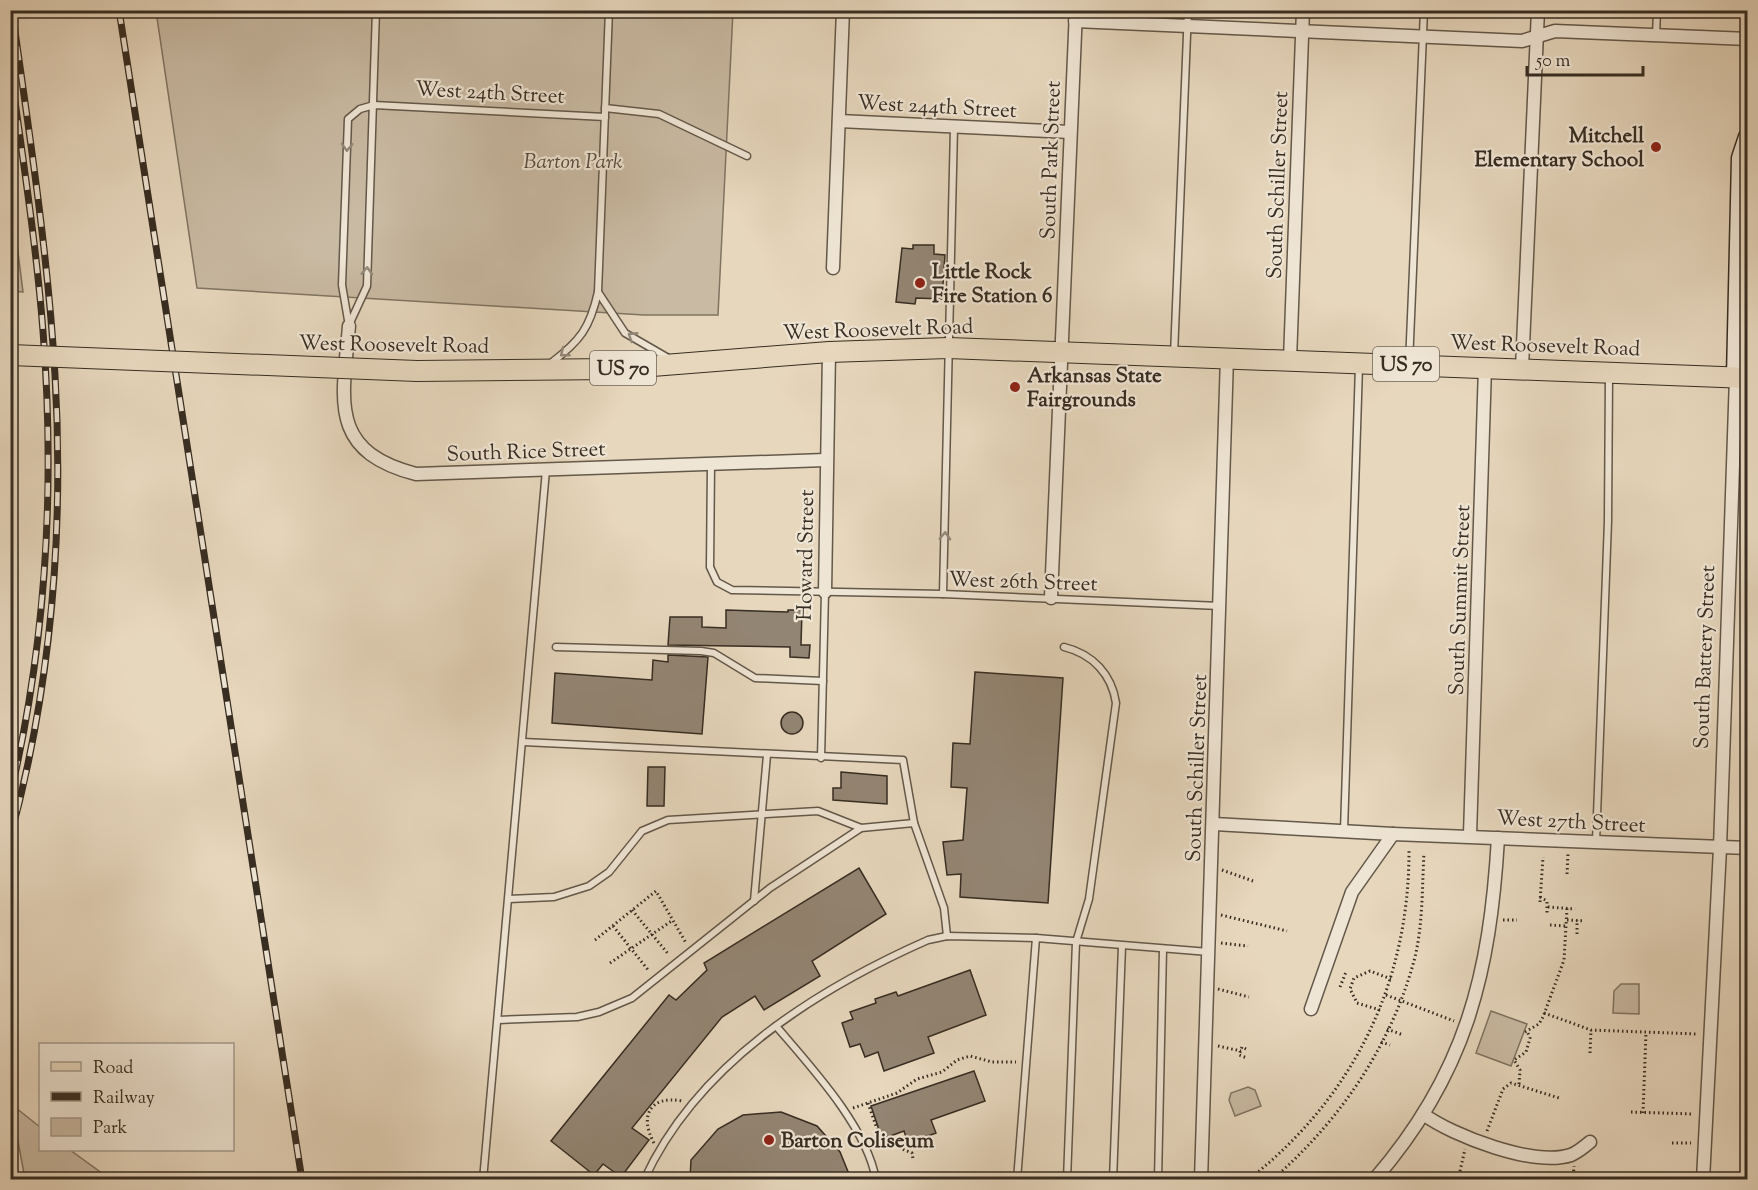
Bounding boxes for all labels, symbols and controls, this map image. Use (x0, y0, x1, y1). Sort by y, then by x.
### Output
scale bar (1527, 39, 1642, 77)
text: 50 m (1535, 49, 1571, 75)
street label: West 24th Street (415, 75, 565, 113)
street label: South Park Street (1034, 80, 1070, 240)
street label: West 244th Street (856, 89, 1018, 127)
street label: South Schiller Street (1261, 91, 1297, 280)
place label: Mitchell Elementary School (1475, 122, 1644, 176)
marker: Mitchell Elementary School (1649, 140, 1663, 154)
one-way arrow (340, 142, 353, 151)
park label: Barton Park (524, 148, 623, 178)
place label: Little Rock Fire Station 6 (932, 258, 1052, 312)
one-way arrow (361, 266, 374, 275)
marker: Little Rock Fire Station 6 (913, 276, 927, 290)
street label: West Roosevelt Road (782, 313, 974, 349)
street label: West Roosevelt Road (298, 329, 490, 363)
street label: West Roosevelt Road (1449, 329, 1641, 365)
one-way arrow (628, 332, 639, 343)
one-way arrow (560, 345, 571, 356)
road number: US 70 (1373, 347, 1439, 381)
road number: US 70 (590, 351, 656, 385)
place label: Arkansas State Fairgrounds (1027, 362, 1162, 416)
marker: Arkansas State Fairgrounds (1008, 380, 1022, 394)
street label: South Rice Street (446, 435, 606, 471)
street label: Howard Street (791, 489, 823, 621)
street label: South Summit Street (1443, 504, 1479, 696)
one-way arrow (938, 532, 951, 541)
street label: West 26th Street (948, 565, 1098, 601)
street label: South Battery Street (1688, 565, 1724, 750)
street label: South Schiller Street (1180, 674, 1216, 863)
street label: West 27th Street (1495, 804, 1646, 842)
legend (39, 1043, 234, 1151)
text: Road (93, 1056, 133, 1082)
text: Railway (93, 1086, 155, 1112)
text: Park (93, 1116, 128, 1142)
place label: Barton Coliseum (781, 1127, 935, 1157)
marker: Barton Coliseum (762, 1133, 776, 1147)

